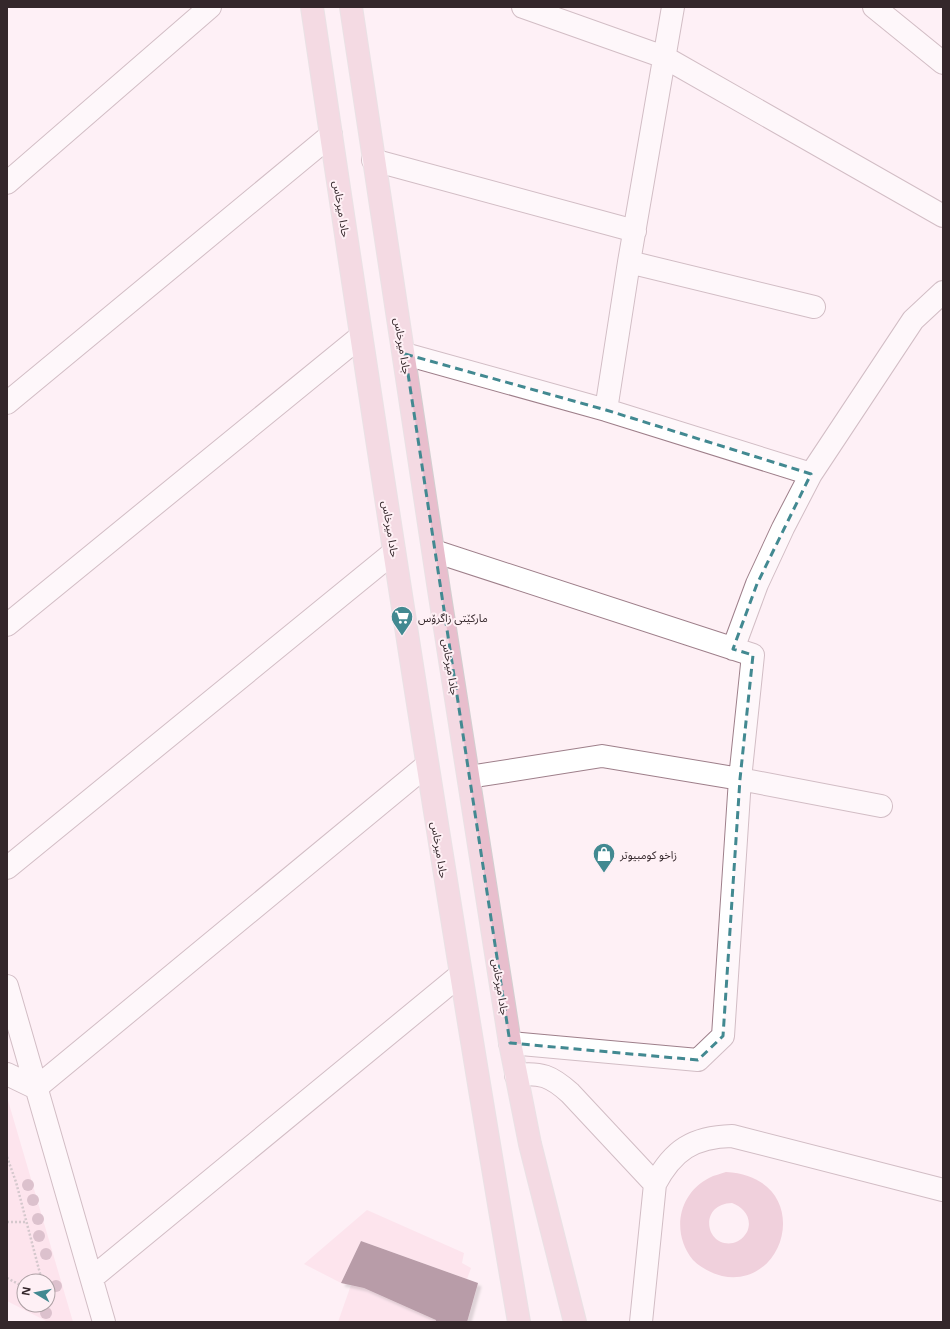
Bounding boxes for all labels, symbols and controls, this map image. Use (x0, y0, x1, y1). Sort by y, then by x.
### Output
street label: حادا ميرخاس (330, 180, 354, 239)
street label: جادا ميرخاس (391, 317, 415, 376)
street label: حادا ميرخاس (379, 500, 403, 559)
supermarket icon: مارکێتی زاگرۆس (389, 604, 415, 637)
place label: مارکێتی زاگرۆس (418, 610, 488, 625)
street label: جادا ميرخاس (439, 638, 463, 697)
street label: حادا ميرخاس (428, 821, 452, 880)
shop icon: زاخو كومبيوتر (591, 841, 617, 874)
place label: زاخو كومبيوتر (619, 847, 677, 862)
street label: جادا ميرخاس (489, 958, 513, 1017)
north arrow (16, 1273, 56, 1313)
text: N (17, 1285, 34, 1297)

